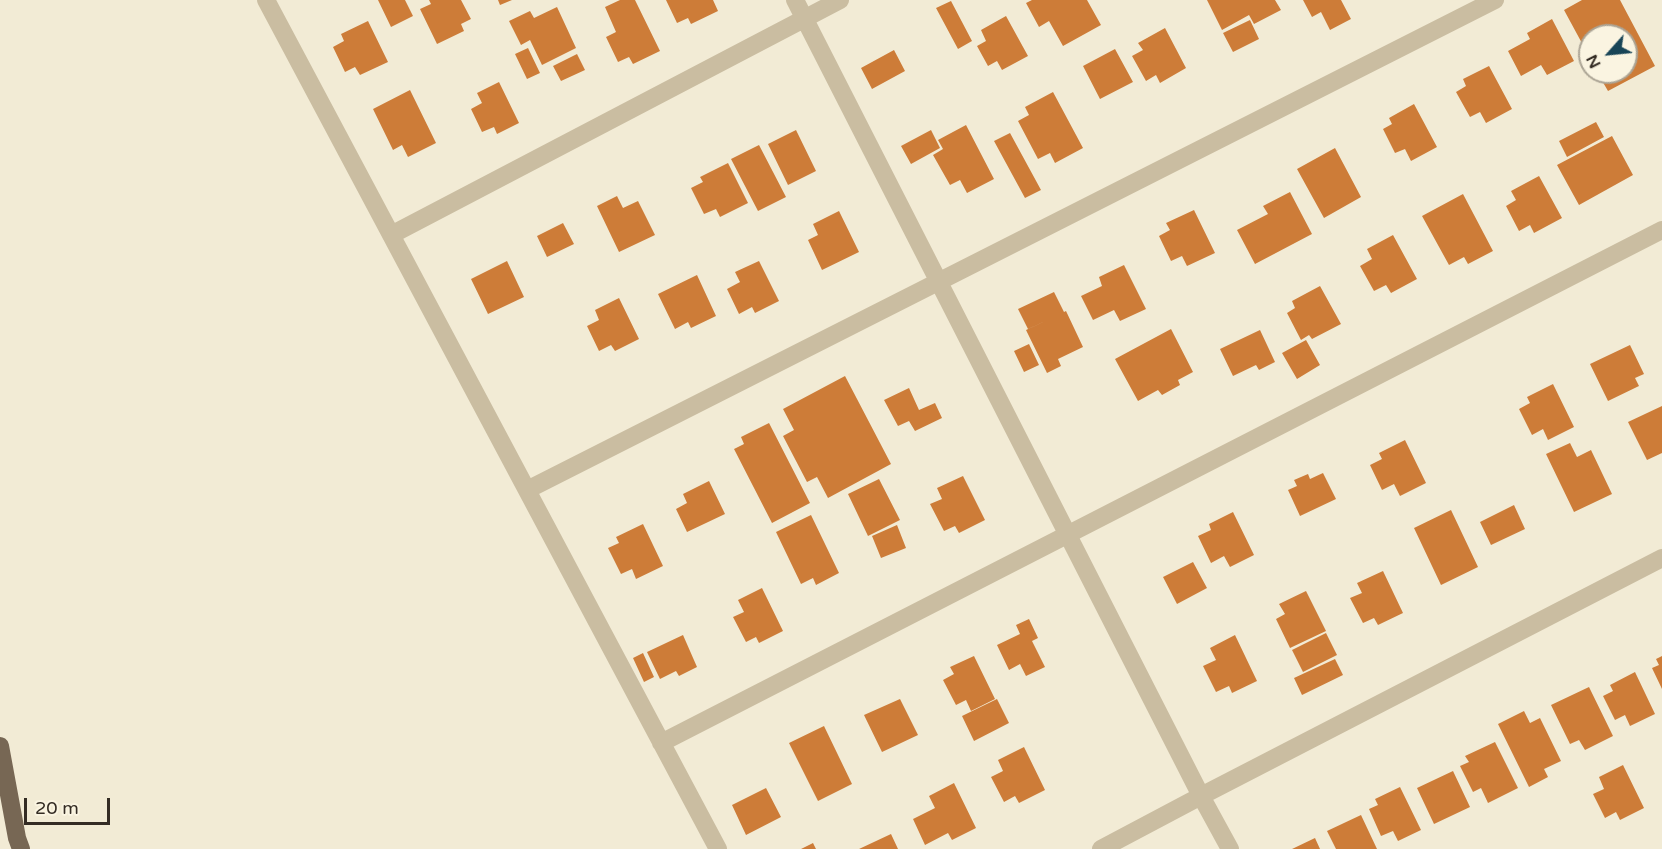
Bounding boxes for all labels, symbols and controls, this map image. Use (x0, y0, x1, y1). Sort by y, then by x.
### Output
north arrow (1578, 24, 1638, 84)
text: N (1582, 51, 1606, 72)
scale bar (27, 786, 112, 824)
text: 20 m (35, 797, 79, 819)

